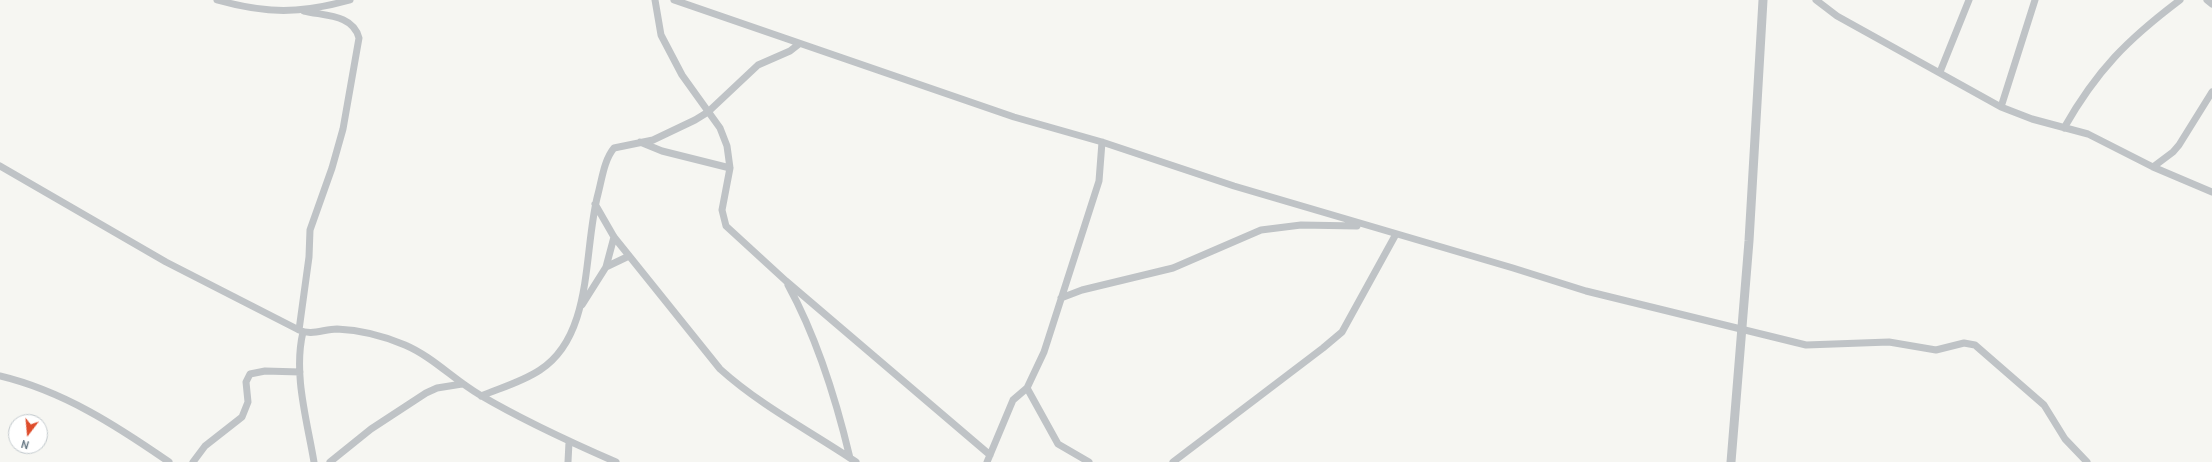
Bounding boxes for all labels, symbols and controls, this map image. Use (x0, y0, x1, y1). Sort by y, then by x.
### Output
north arrow (8, 414, 48, 454)
text: N (19, 437, 31, 452)

